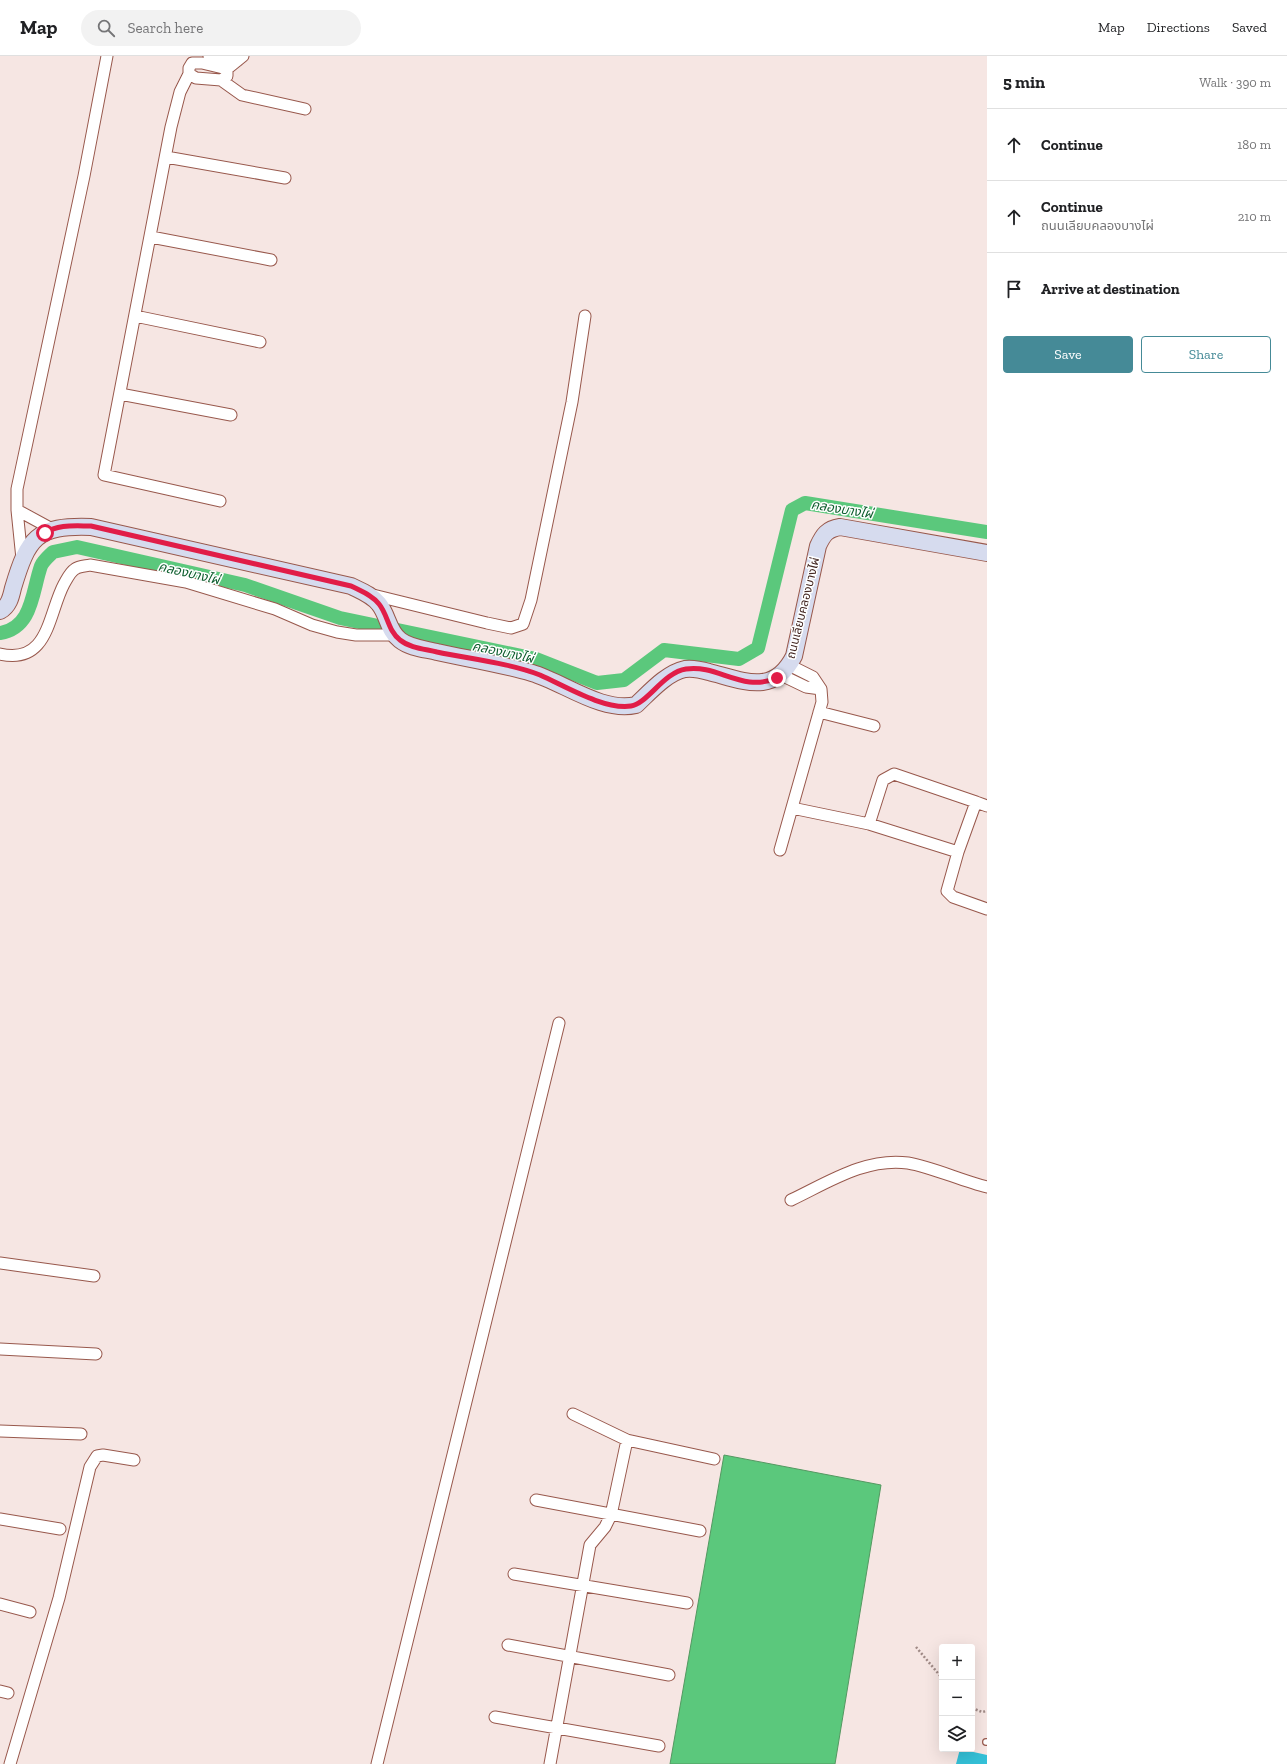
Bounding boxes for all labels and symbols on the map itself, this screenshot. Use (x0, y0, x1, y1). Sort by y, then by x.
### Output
water label: คลองบางไผ่ (810, 497, 876, 522)
route start (36, 524, 54, 542)
street label: ถนนเลียบคลองบางไผ่ (784, 556, 822, 660)
water label: คลองบางไผ่ (157, 559, 223, 588)
water label: คลองบางไผ่ (471, 638, 537, 666)
route end (768, 669, 786, 687)

